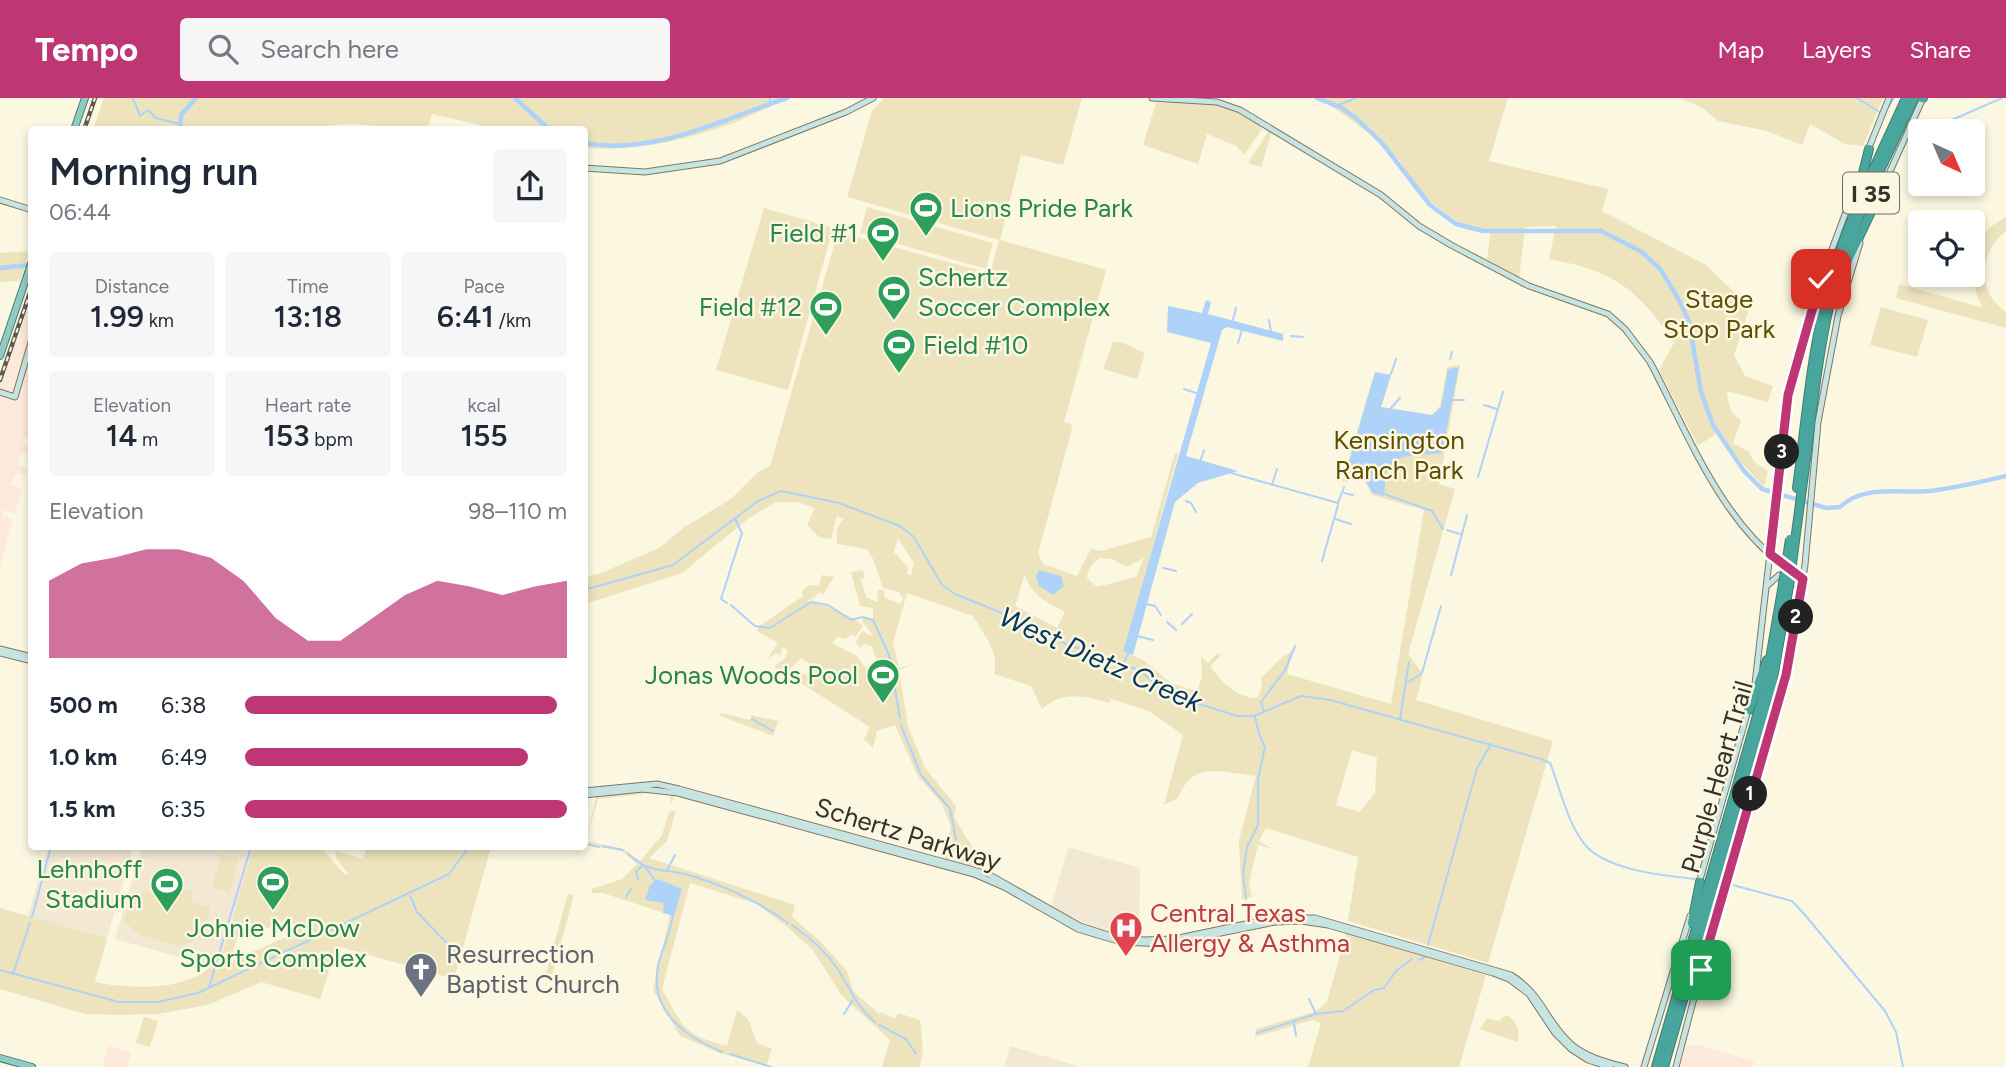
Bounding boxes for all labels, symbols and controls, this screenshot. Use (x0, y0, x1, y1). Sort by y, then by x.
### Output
search box (180, 18, 670, 81)
text: Tempo (35, 30, 138, 69)
icon: search (204, 30, 242, 68)
text: Search here (260, 33, 399, 65)
text: Map (1717, 35, 1764, 64)
text: Layers (1802, 35, 1871, 64)
text: Share (1909, 35, 1971, 64)
north arrow (1908, 119, 1984, 196)
map controls (1908, 119, 1985, 287)
text: Morning run (49, 149, 258, 195)
button: share (493, 149, 567, 223)
road number: I 35 (1843, 172, 1899, 214)
sports icon: Lions Pride Park (907, 189, 945, 238)
place label: Lions Pride Park (950, 192, 1133, 224)
text: 06:44 (49, 198, 111, 226)
button: locate (1908, 210, 1985, 287)
sports icon: Field #1 (864, 214, 902, 263)
place label: Field #1 (769, 217, 858, 249)
pin (1791, 249, 1851, 309)
icon: check (1802, 260, 1840, 298)
place label: Schertz Soccer Complex (918, 261, 1111, 323)
sports icon: Schertz Soccer Complex (875, 273, 913, 322)
text: Distance (95, 275, 169, 298)
text: Time (287, 275, 329, 298)
text: Pace (463, 275, 505, 298)
park label: Stage Stop Park (1663, 283, 1775, 345)
sports icon: Field #12 (807, 288, 845, 337)
place label: Field #12 (699, 291, 802, 323)
text: 1.99 (90, 298, 144, 335)
text: 13:18 (274, 298, 342, 335)
text: 6:41 (437, 298, 494, 335)
text: km (144, 309, 174, 332)
text: /km (494, 309, 531, 332)
sports icon: Field #10 (880, 326, 918, 375)
place label: Field #10 (923, 329, 1028, 361)
text: Elevation (93, 394, 171, 417)
text: Heart rate (265, 394, 351, 417)
text: kcal (467, 394, 501, 417)
text: 14 (106, 417, 137, 454)
text: 153 (263, 417, 310, 454)
text: 155 (460, 417, 508, 454)
park label: Kensington Ranch Park (1333, 424, 1465, 486)
text: m (137, 428, 158, 451)
text: bpm (310, 428, 353, 451)
pin: 3 (1764, 434, 1800, 470)
text: 3 (1776, 440, 1787, 463)
text: Elevation (49, 497, 144, 525)
text: 98–110 m (468, 497, 567, 525)
water label: West Dietz Creek (994, 599, 1209, 720)
pin: 2 (1778, 600, 1814, 634)
text: 2 (1790, 605, 1801, 628)
sports icon: Jonas Woods Pool (864, 656, 902, 705)
place label: Jonas Woods Pool (645, 659, 858, 691)
street label: Purple Heart Trail (1674, 677, 1760, 877)
text: 500 m (49, 691, 118, 719)
text: 6:38 (161, 691, 206, 719)
text: 1.0 km (49, 743, 117, 771)
text: 6:49 (161, 743, 207, 771)
pin: 1 (1732, 776, 1768, 812)
text: 1 (1745, 782, 1754, 805)
street label: Schertz Parkway (811, 791, 1005, 878)
text: 1.5 km (49, 795, 116, 823)
text: 6:35 (161, 795, 206, 823)
place label: Lehnhoff Stadium (36, 853, 142, 915)
sports icon: Johnie McDow Sports Complex (254, 863, 292, 912)
sports icon: Lehnhoff Stadium (148, 865, 186, 914)
place label: Central Texas Allergy & Asthma (1150, 897, 1350, 959)
hospital icon: Central Texas Allergy & Asthma (1107, 909, 1145, 958)
place label: Johnie McDow Sports Complex (179, 912, 367, 974)
place label: Resurrection Baptist Church (446, 938, 620, 1000)
pin (1671, 940, 1731, 1000)
church icon: Resurrection Baptist Church (402, 950, 440, 999)
icon: arrive (1682, 951, 1720, 989)

